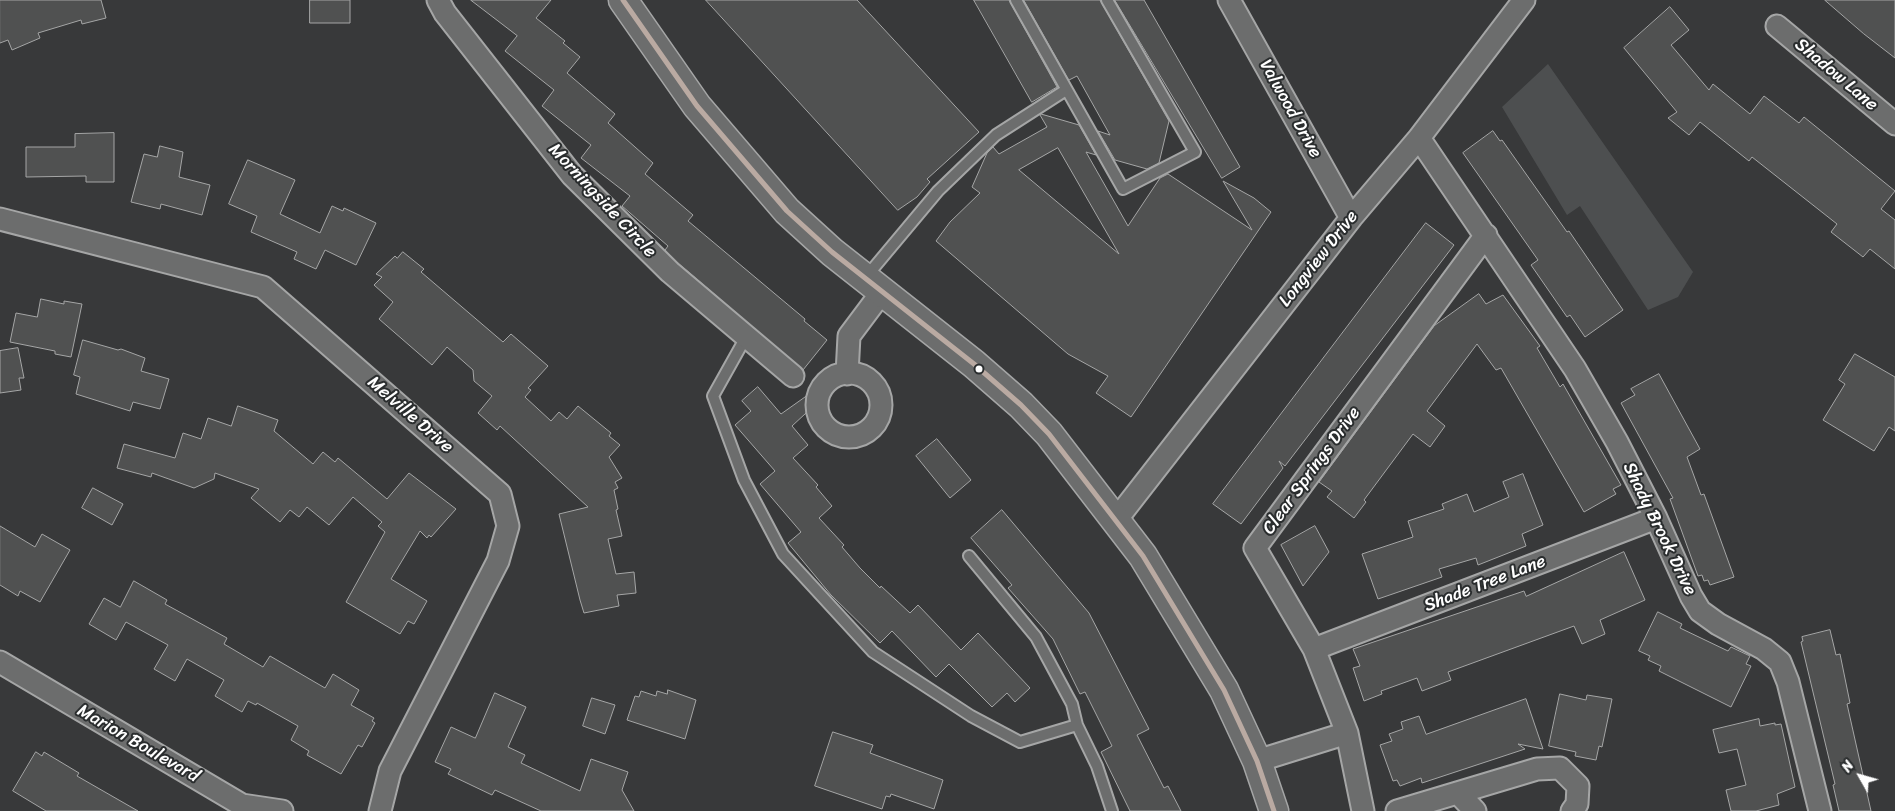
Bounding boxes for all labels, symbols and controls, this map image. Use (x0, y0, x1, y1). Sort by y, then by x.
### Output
street label: Shadow Lane (1790, 34, 1882, 116)
street label: Valwood Drive (1254, 56, 1326, 162)
street label: Morningside Circle (544, 139, 660, 263)
street label: Longview Drive (1275, 207, 1363, 311)
unlabelled marker (974, 364, 984, 374)
street label: Melville Drive (363, 372, 457, 458)
street label: Clear Springs Drive (1258, 403, 1366, 539)
street label: Shady Brook Drive (1617, 459, 1701, 599)
street label: Shade Tree Lane (1421, 551, 1549, 617)
street label: Marion Boulevard (73, 700, 203, 788)
north arrow (1835, 751, 1885, 801)
text: N (1835, 755, 1861, 778)

